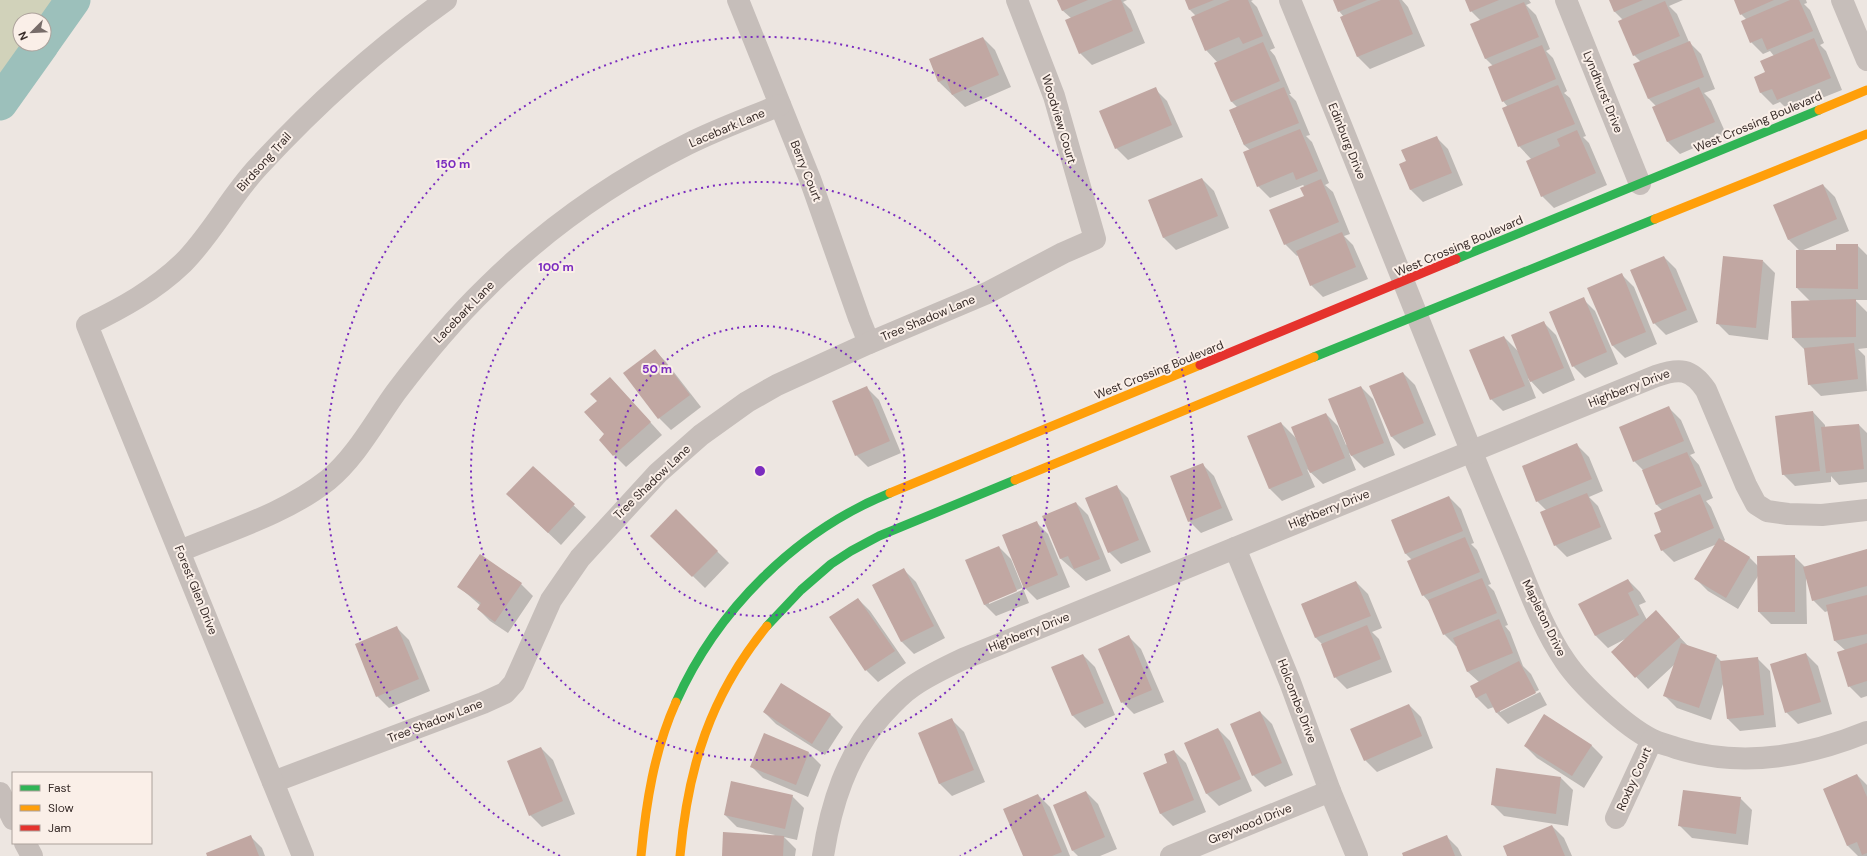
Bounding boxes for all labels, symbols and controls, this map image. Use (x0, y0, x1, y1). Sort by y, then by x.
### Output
north arrow (12, 12, 52, 52)
text: N (15, 30, 31, 43)
street label: Lyndhurst Drive (1579, 49, 1627, 135)
street label: Woodview Court (1038, 72, 1080, 166)
street label: West Crossing Boulevard (1691, 88, 1825, 156)
street label: Edinburg Drive (1324, 100, 1370, 182)
street label: Lacebark Lane (687, 105, 767, 151)
street label: Birdsong Trail (233, 129, 295, 195)
street label: Berry Court (786, 138, 826, 204)
text: 150 m (436, 156, 470, 172)
street label: West Crossing Boulevard (1392, 212, 1526, 280)
text: 100 m (538, 259, 574, 275)
street label: Lacebark Lane (430, 277, 498, 347)
street label: Tree Shadow Lane (878, 291, 978, 345)
street label: West Crossing Boulevard (1092, 337, 1226, 403)
text: 50 m (642, 361, 672, 377)
street label: Highberry Drive (1586, 365, 1672, 411)
street label: Tree Shadow Lane (610, 441, 694, 523)
centre of rings (753, 464, 767, 478)
street label: Highberry Drive (1286, 485, 1372, 533)
street label: Forest Glen Drive (171, 543, 221, 637)
street label: Mapleton Drive (1518, 577, 1570, 659)
street label: Highberry Drive (986, 608, 1072, 656)
street label: Holcombe Drive (1274, 657, 1320, 745)
street label: Tree Shadow Lane (385, 695, 485, 747)
street label: Roxby Court (1613, 744, 1655, 813)
legend (12, 772, 152, 844)
text: Fast (48, 780, 71, 796)
text: Slow (48, 800, 74, 816)
street label: Greywood Drive (1206, 800, 1294, 848)
text: Jam (48, 820, 71, 836)

